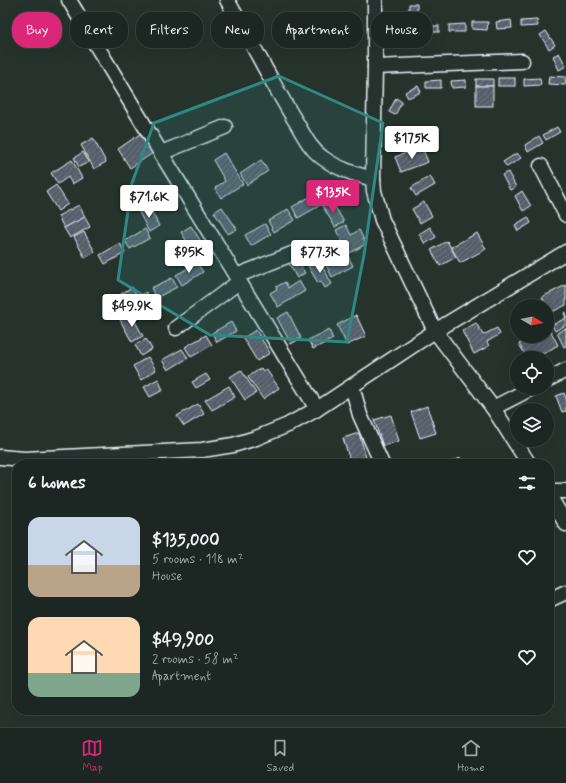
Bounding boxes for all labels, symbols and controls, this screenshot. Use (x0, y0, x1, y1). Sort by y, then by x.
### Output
chip: Buy (12, 12, 62, 48)
chip: Rent (70, 12, 128, 48)
chip: Filters (136, 12, 203, 48)
chip: New (211, 12, 264, 48)
chip: Apartment (272, 12, 363, 48)
chip: House (371, 12, 432, 48)
pin: $175K (384, 126, 440, 160)
text: $175K (394, 130, 430, 147)
pin: $135K (305, 180, 361, 214)
text: $135K (315, 184, 351, 201)
pin: $71.6K (116, 185, 182, 219)
text: $71.6K (129, 189, 169, 206)
pin: $95K (165, 240, 213, 274)
pin: $77.3K (287, 240, 353, 274)
text: $95K (174, 244, 204, 261)
text: $77.3K (300, 244, 340, 261)
pin: $49.9K (99, 294, 165, 328)
text: $49.9K (111, 298, 153, 315)
north arrow (510, 299, 554, 343)
map controls (510, 299, 554, 447)
button: locate (510, 351, 554, 395)
button: layers (510, 403, 554, 447)
text: 6 homes (28, 472, 86, 494)
icon: filters (516, 472, 538, 494)
text: $135,000 (152, 529, 219, 551)
icon: home (60, 533, 108, 581)
icon: heart (516, 546, 538, 568)
text: 5 rooms · 118 m² (152, 551, 243, 568)
text: House (152, 568, 183, 585)
text: $49,900 (152, 629, 214, 651)
icon: home (60, 633, 108, 681)
icon: heart (516, 646, 538, 668)
text: 2 rooms · 58 m² (152, 651, 239, 668)
text: Apartment (152, 668, 211, 685)
tab: Map (81, 737, 103, 775)
tab: Saved (266, 737, 294, 775)
tab: Home (457, 737, 485, 775)

